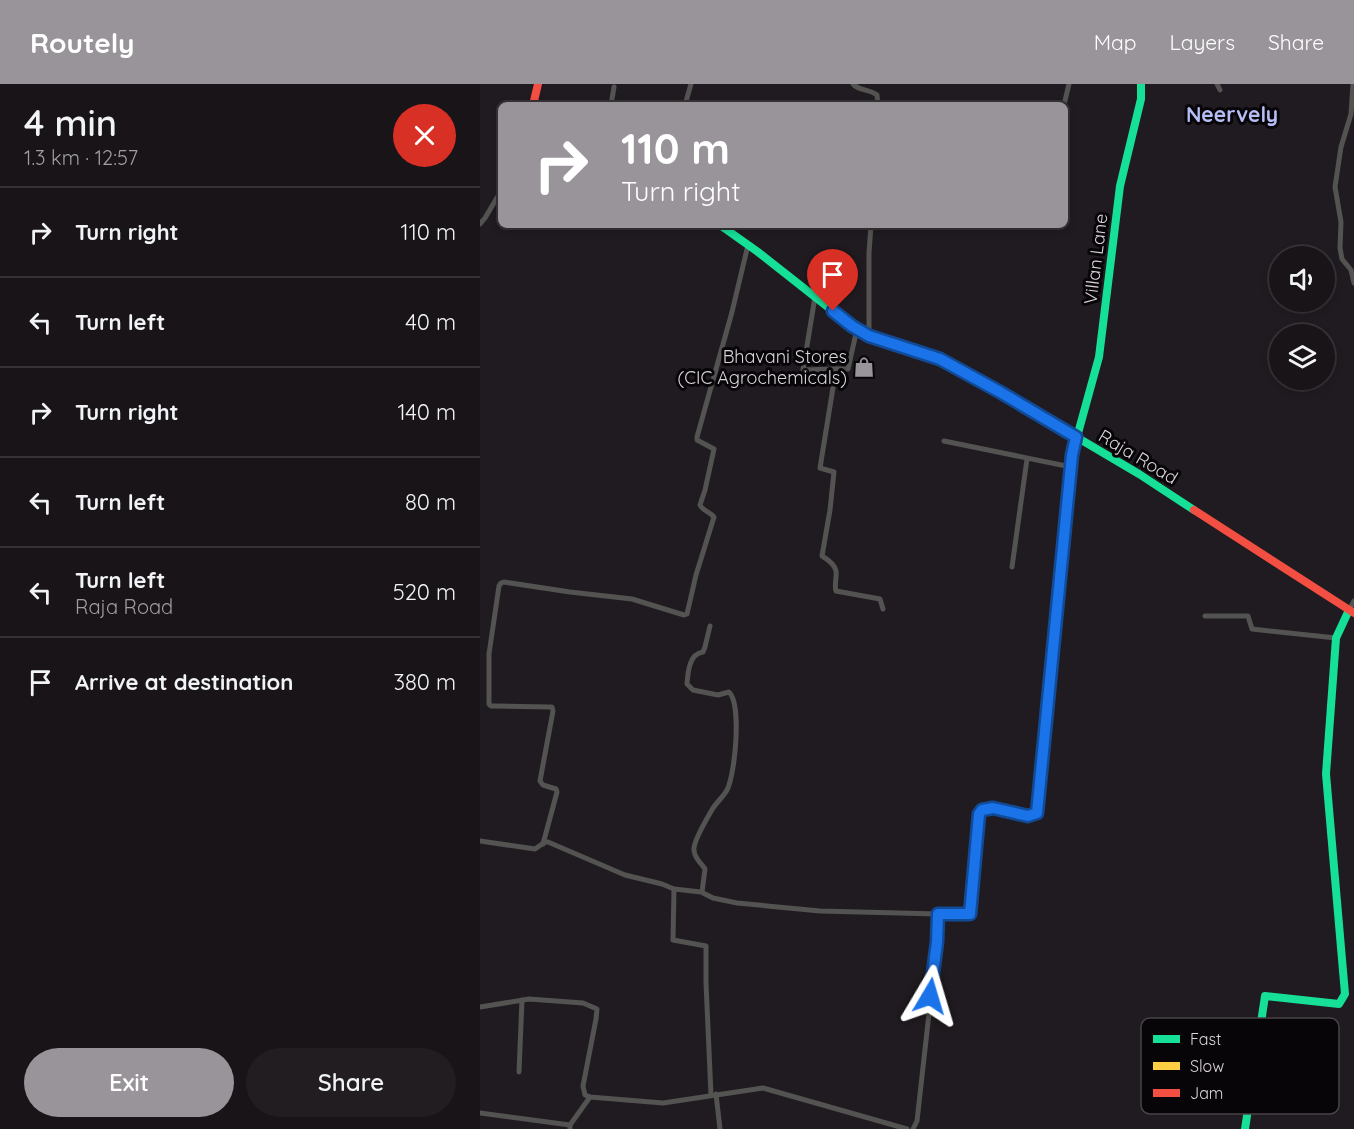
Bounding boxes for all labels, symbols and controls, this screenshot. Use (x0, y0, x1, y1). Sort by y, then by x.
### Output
text: Routely (30, 25, 134, 60)
text: Map (1094, 29, 1137, 55)
text: Layers (1170, 29, 1235, 55)
text: Share (1268, 29, 1324, 55)
text: 4 min (24, 100, 117, 145)
district label: Neervely (1186, 101, 1278, 127)
button: close (393, 104, 456, 167)
text: 110 m (621, 122, 730, 175)
icon: right (522, 126, 600, 204)
text: 1.3 km · 12:57 (24, 145, 138, 170)
text: Turn right (621, 174, 740, 208)
street label: Villan Lane (1079, 212, 1112, 306)
icon: right (24, 216, 57, 249)
text: Turn right (75, 218, 179, 246)
text: 110 m (401, 218, 456, 246)
map controls (1269, 246, 1335, 390)
button: sound (1269, 246, 1335, 312)
pin (807, 249, 858, 311)
icon: arrive (816, 258, 849, 291)
icon: left (24, 306, 57, 339)
text: Turn left (75, 308, 165, 336)
text: 40 m (405, 308, 456, 336)
button: layers (1269, 324, 1335, 390)
place label: Bhavani Stores (CIC Agrochemicals) (678, 345, 847, 389)
shop icon: Bhavani Stores (CIC Agrochemicals) (852, 355, 876, 379)
icon: right (24, 396, 57, 429)
text: Turn right (75, 398, 179, 426)
text: 140 m (397, 398, 456, 426)
street label: Raja Road (1094, 424, 1182, 489)
icon: left (24, 486, 57, 519)
text: Turn left (75, 488, 165, 516)
text: 80 m (405, 488, 456, 516)
text: Turn left (75, 566, 165, 594)
icon: left (24, 576, 57, 609)
text: 520 m (393, 578, 456, 606)
text: Raja Road (75, 594, 173, 619)
icon: arrive (24, 666, 57, 699)
text: Arrive at destination (75, 668, 293, 696)
text: 380 m (393, 668, 456, 696)
position arrow (898, 964, 962, 1028)
legend (1141, 1018, 1339, 1114)
text: Fast (1190, 1029, 1221, 1049)
button: Exit (24, 1048, 234, 1117)
button: Share (246, 1048, 456, 1117)
text: Slow (1190, 1056, 1224, 1076)
text: Jam (1190, 1083, 1223, 1103)

